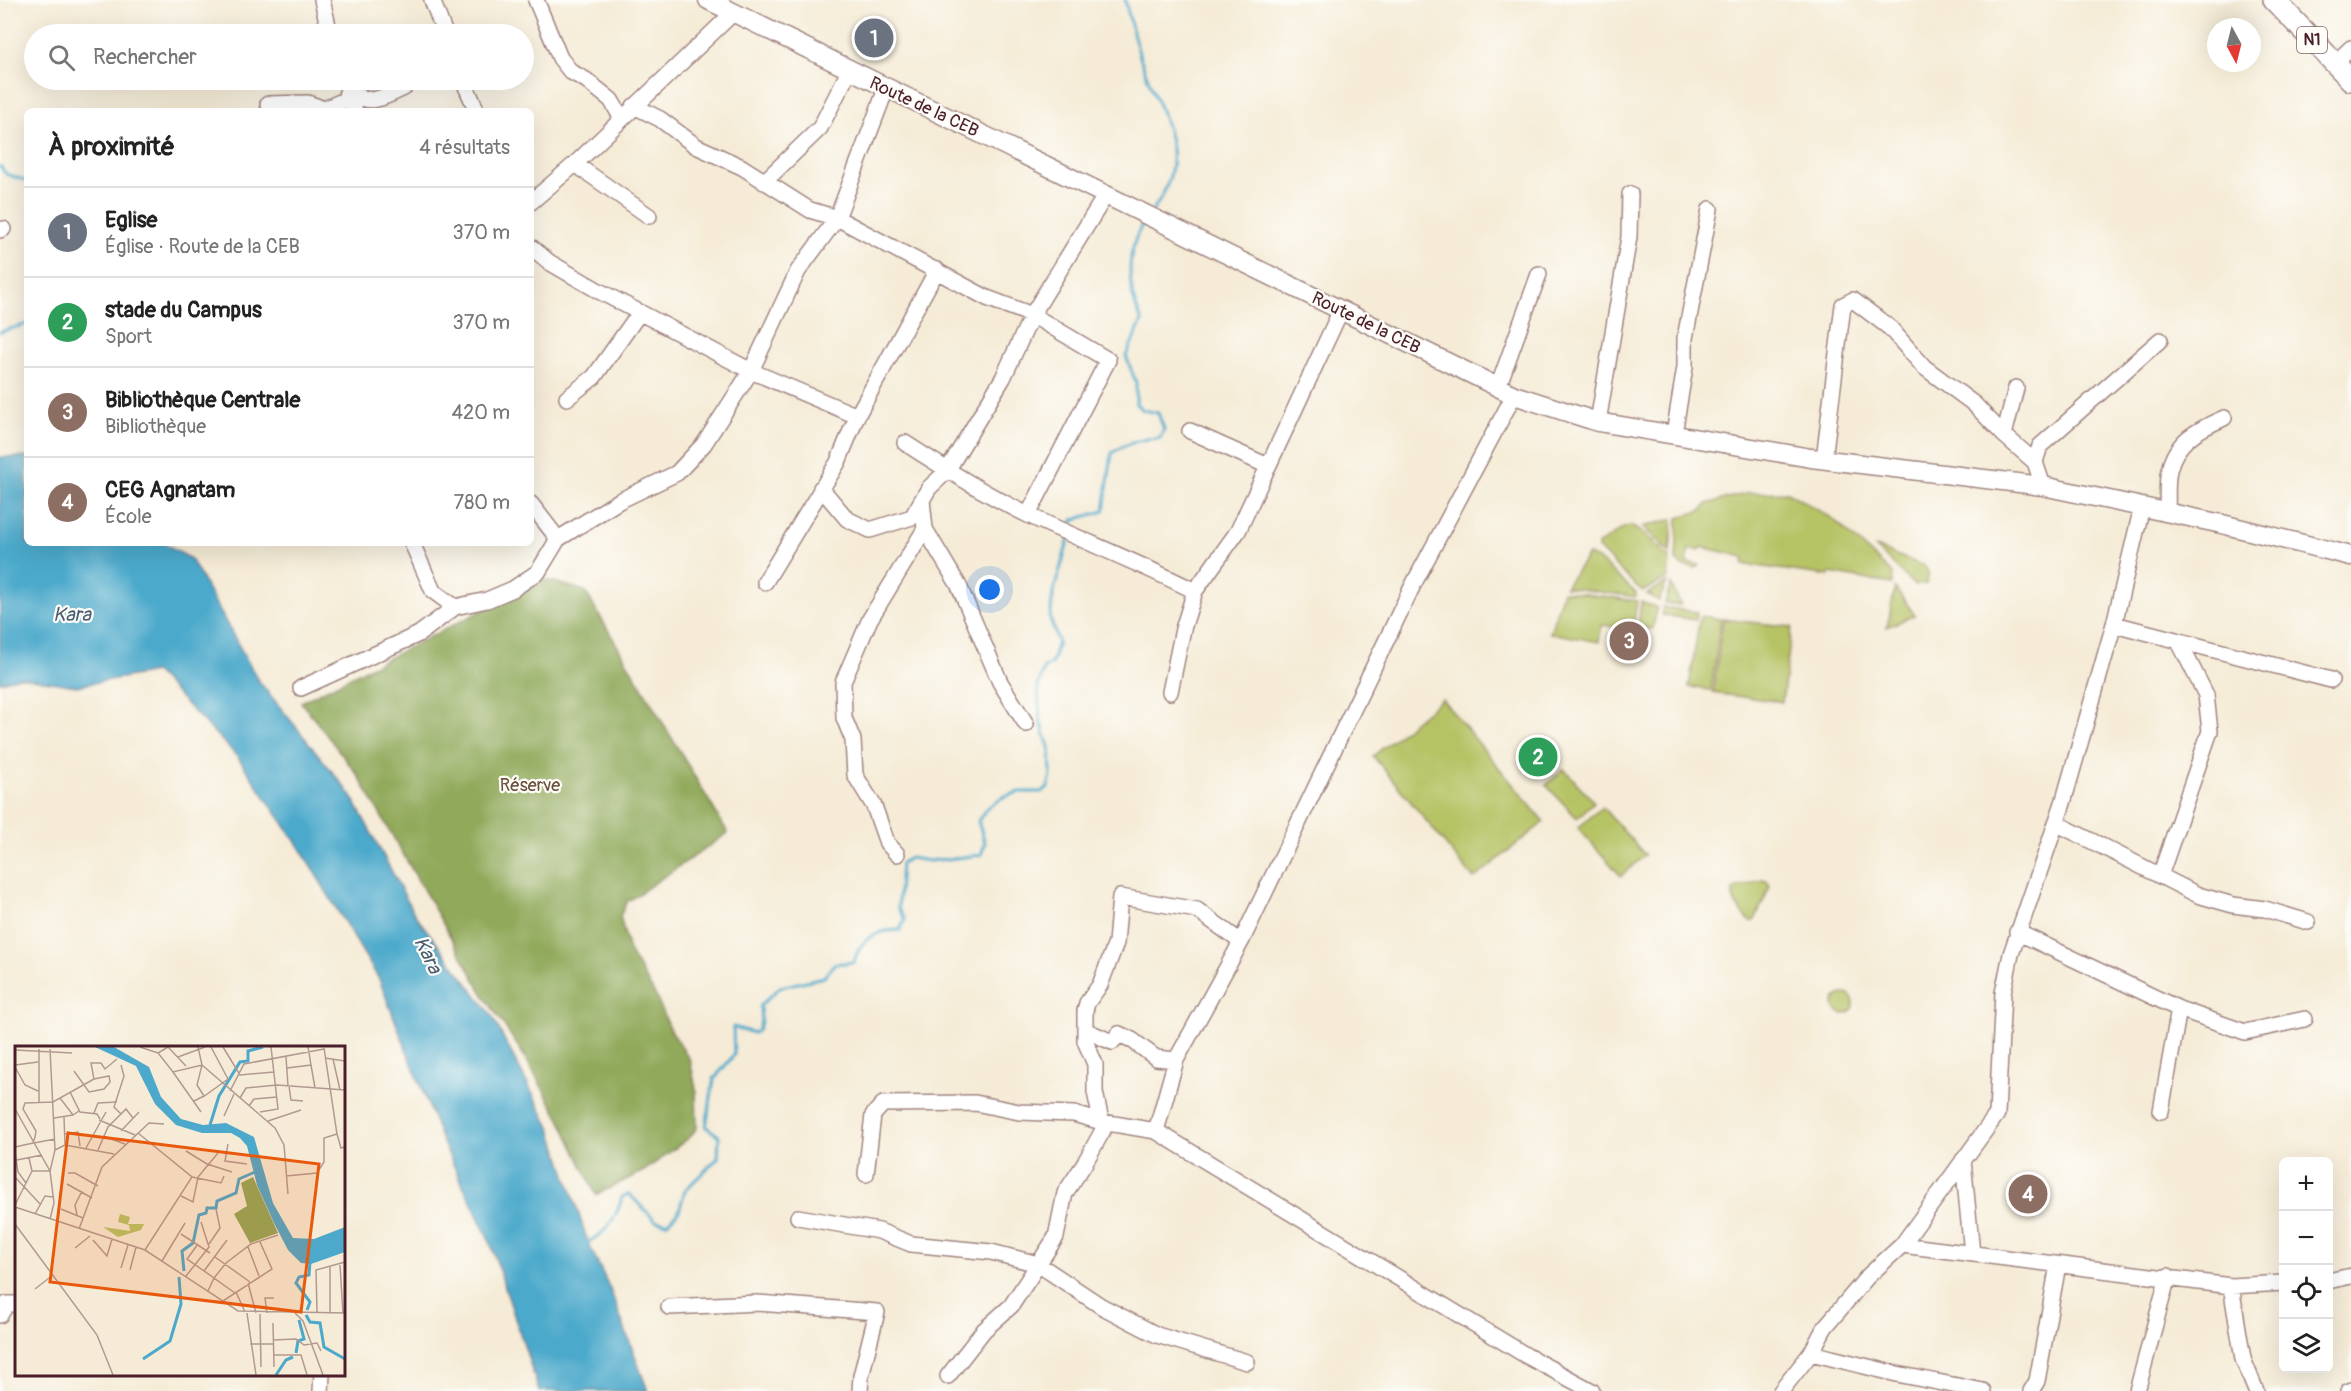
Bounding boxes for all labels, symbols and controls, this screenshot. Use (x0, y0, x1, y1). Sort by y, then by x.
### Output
pin: 1 (854, 15, 894, 60)
north arrow (2207, 18, 2261, 72)
search box (24, 24, 534, 90)
road number: N1 (2297, 27, 2327, 53)
icon: search (45, 41, 78, 74)
text: Rechercher (93, 43, 197, 71)
street label: Route de la CEB (866, 72, 982, 142)
text: À proximité (48, 131, 175, 163)
text: 4 résultats (419, 135, 510, 160)
text: Eglise (105, 206, 157, 234)
text: 1 (64, 220, 71, 245)
text: 370 m (453, 220, 510, 245)
text: Église · Route de la CEB (105, 234, 300, 259)
street label: Route de la CEB (1308, 287, 1424, 359)
text: stade du Campus (105, 296, 262, 324)
text: 2 (62, 310, 73, 335)
text: 370 m (453, 310, 510, 335)
text: Sport (105, 324, 152, 349)
text: Bibliothèque Centrale (105, 386, 300, 414)
text: 3 (62, 400, 73, 425)
text: 420 m (451, 400, 510, 425)
text: Bibliothèque (105, 414, 206, 439)
text: CEG Agnatam (105, 476, 235, 504)
text: 4 (62, 490, 73, 515)
text: 780 m (454, 490, 510, 515)
text: École (105, 504, 152, 529)
your location (975, 575, 1004, 604)
water label: Kara (53, 602, 93, 627)
pin: 3 (1610, 618, 1648, 664)
pin: 2 (1518, 734, 1558, 780)
park label: Réserve (500, 774, 560, 797)
water label: Kara (408, 933, 448, 979)
inset map (15, 1046, 345, 1376)
map controls (2279, 1157, 2333, 1373)
button: + (2279, 1157, 2333, 1211)
pin: 4 (2008, 1172, 2048, 1216)
button: − (2279, 1211, 2333, 1265)
button: locate (2279, 1265, 2333, 1319)
button: layers (2279, 1319, 2333, 1373)

